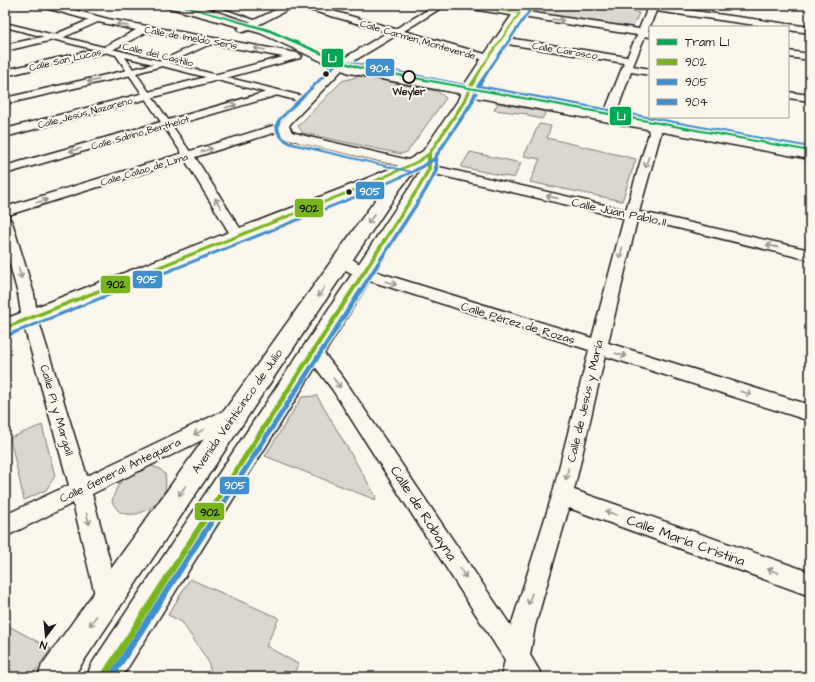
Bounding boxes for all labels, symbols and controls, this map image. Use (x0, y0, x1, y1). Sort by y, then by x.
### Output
one-way arrow (551, 16, 564, 24)
street label: Calle Carmen Monteverde (358, 17, 478, 63)
one-way arrow (115, 21, 128, 29)
street label: Calle de Imeldo Serís (143, 23, 238, 53)
legend (649, 26, 789, 118)
text: Tram L1 (685, 34, 730, 51)
street label: Calle del Castillo (121, 39, 195, 71)
street label: Calle Cairasco (531, 39, 599, 63)
street label: Calle San Lucas (28, 45, 103, 75)
one-way arrow (253, 45, 266, 53)
line badge: L1 (321, 48, 344, 68)
text: L1 (327, 51, 337, 66)
text: 902 (685, 54, 706, 71)
line badge: 904 (365, 58, 395, 77)
text: 904 (370, 61, 391, 76)
unlabelled marker (321, 69, 331, 79)
marker: Weyler (402, 70, 416, 84)
text: 905 (685, 74, 708, 91)
one-way arrow (87, 77, 100, 85)
place label: Weyler (392, 85, 426, 101)
street label: Calle Jesús Nazareno (36, 93, 135, 132)
text: 904 (685, 94, 708, 111)
one-way arrow (224, 102, 237, 109)
line badge: L1 (609, 106, 632, 126)
text: L1 (616, 109, 626, 124)
street label: Calle Sabino Berthelot (89, 112, 191, 154)
one-way arrow (200, 146, 213, 153)
one-way arrow (69, 147, 82, 154)
street label: Calle Callao de Lima (99, 150, 190, 190)
one-way arrow (643, 156, 650, 169)
line badge: 905 (355, 181, 385, 200)
text: 905 (360, 184, 381, 199)
unlabelled marker (344, 187, 354, 197)
one-way arrow (545, 193, 558, 200)
street label: Calle Juan Pablo II (570, 194, 668, 231)
one-way arrow (36, 197, 49, 204)
one-way arrow (213, 197, 221, 209)
line badge: 902 (294, 198, 324, 218)
text: 902 (299, 201, 319, 216)
one-way arrow (367, 213, 375, 224)
one-way arrow (766, 241, 779, 249)
one-way arrow (616, 246, 624, 259)
one-way arrow (17, 266, 24, 279)
line badge: 905 (132, 270, 163, 289)
text: 905 (137, 272, 158, 287)
line badge: 902 (100, 275, 131, 294)
text: 902 (106, 277, 126, 292)
one-way arrow (384, 279, 396, 287)
one-way arrow (316, 286, 325, 297)
street label: Calle Pérez de Rozas (459, 298, 577, 349)
street label: Calle de Jesús y María (563, 338, 609, 464)
street label: Avenida Veinticinco de Julio (188, 345, 287, 477)
one-way arrow (615, 352, 628, 359)
street label: Calle Pi y Margall (34, 363, 78, 458)
one-way arrow (333, 378, 342, 389)
one-way arrow (739, 390, 751, 398)
one-way arrow (194, 429, 206, 436)
street label: Calle General Antequera (57, 434, 184, 507)
street label: Calle de Robayna (385, 462, 461, 565)
one-way arrow (563, 468, 571, 481)
line badge: 905 (219, 476, 250, 495)
text: 905 (225, 478, 246, 493)
one-way arrow (178, 485, 186, 496)
line badge: 902 (194, 502, 225, 521)
text: 902 (200, 505, 220, 520)
one-way arrow (605, 509, 618, 516)
street label: Calle María Cristina (624, 510, 748, 572)
one-way arrow (85, 513, 92, 526)
one-way arrow (768, 566, 780, 574)
one-way arrow (459, 567, 467, 578)
one-way arrow (526, 593, 534, 605)
one-way arrow (89, 615, 97, 626)
north arrow (26, 616, 66, 656)
text: N (38, 637, 49, 653)

